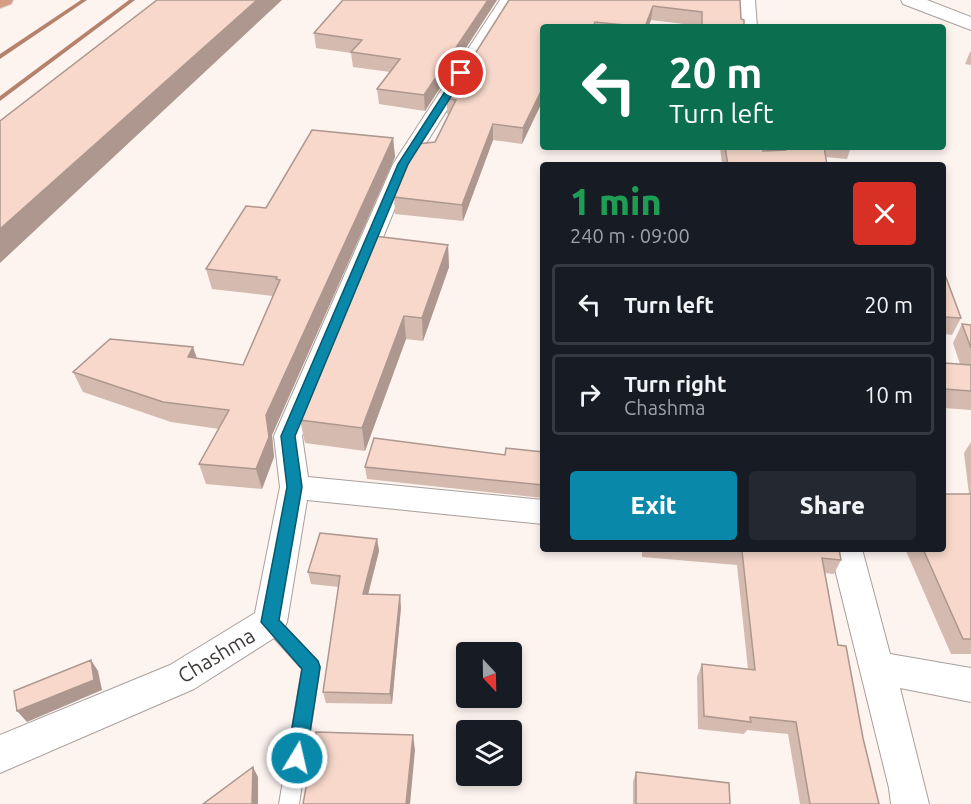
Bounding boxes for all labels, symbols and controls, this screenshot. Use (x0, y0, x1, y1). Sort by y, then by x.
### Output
pin (435, 47, 486, 98)
icon: left (570, 48, 648, 126)
text: 20 m (669, 49, 763, 96)
icon: arrive (444, 56, 477, 89)
text: Turn left (669, 98, 773, 128)
text: 1 min (570, 181, 662, 222)
button: close (853, 182, 916, 245)
text: 240 m · 09:00 (570, 224, 690, 247)
icon: left (573, 288, 606, 321)
text: Turn left (624, 292, 714, 317)
text: 20 m (864, 292, 913, 317)
text: Turn right (624, 371, 726, 396)
icon: right (573, 378, 606, 411)
text: 10 m (864, 382, 913, 407)
text: Chashma (624, 396, 706, 419)
button: Exit (570, 471, 737, 540)
button: Share (749, 471, 916, 540)
street label: Chashma (173, 623, 259, 687)
north arrow (456, 642, 522, 708)
map controls (456, 642, 522, 786)
button: layers (456, 720, 522, 786)
position arrow (265, 726, 329, 790)

